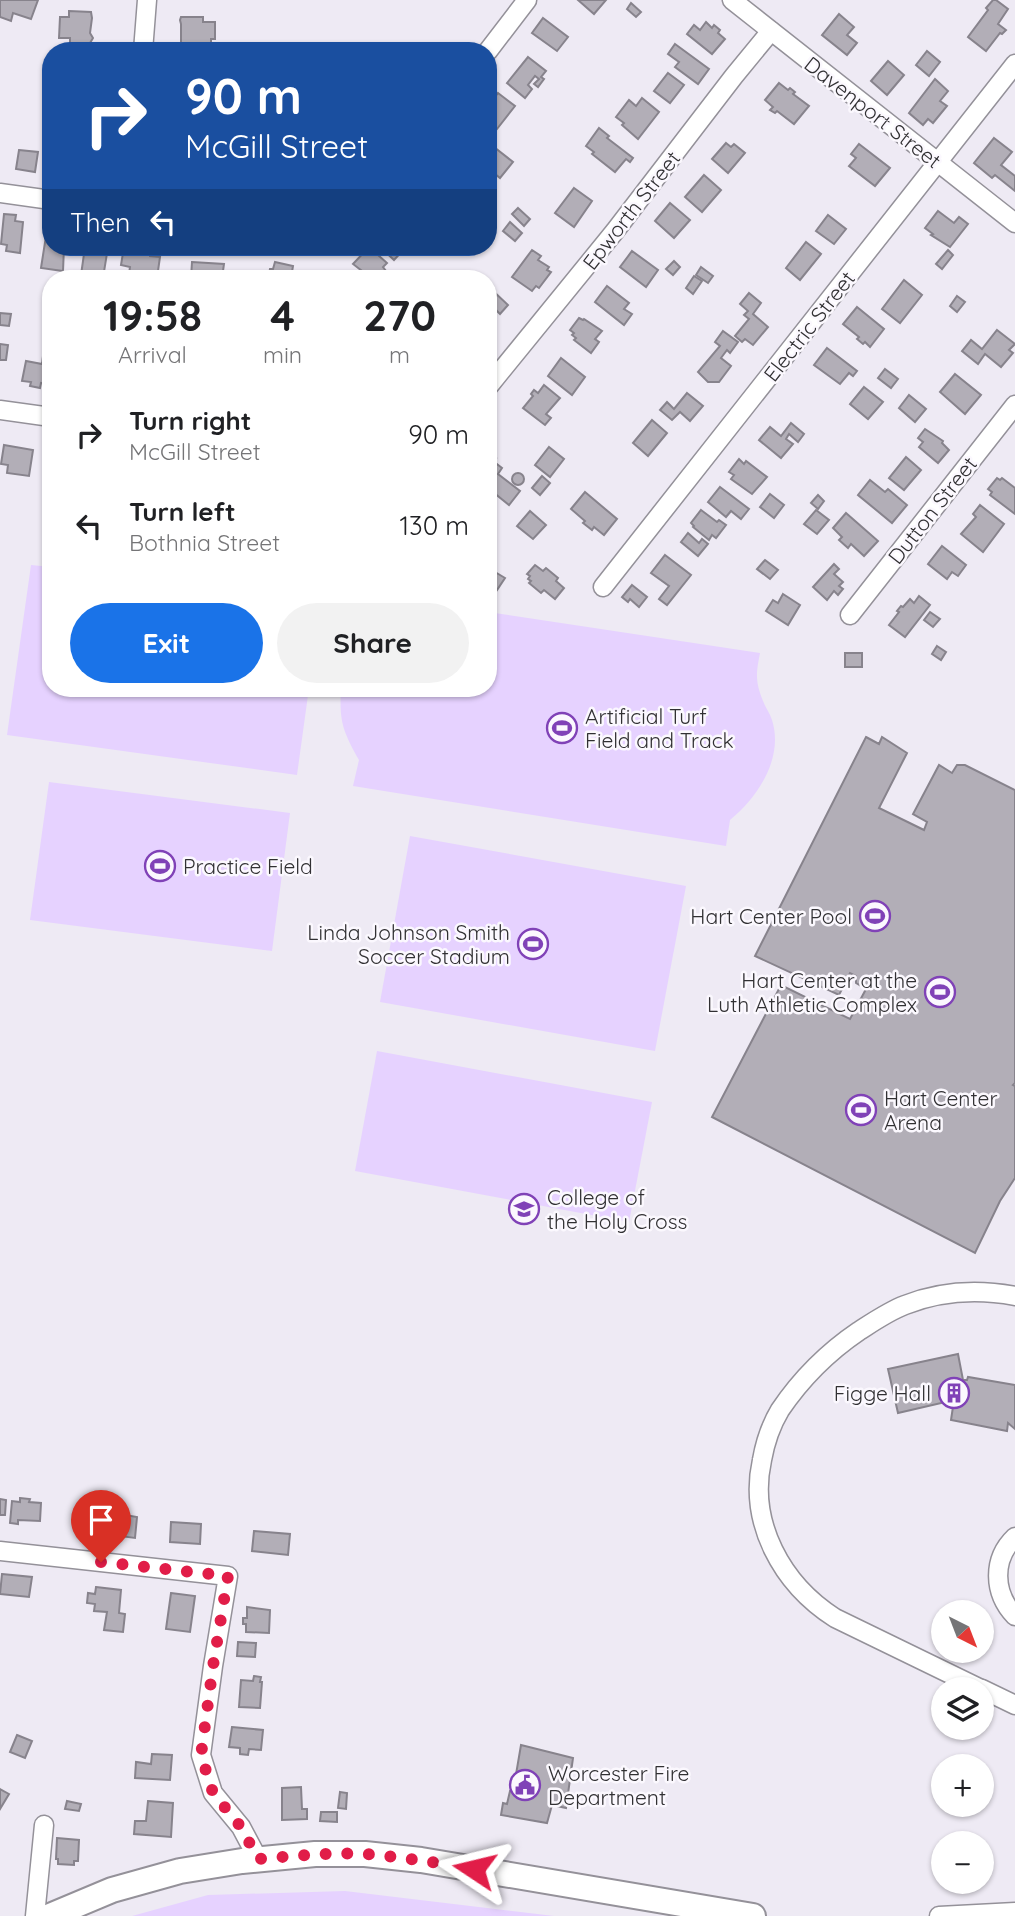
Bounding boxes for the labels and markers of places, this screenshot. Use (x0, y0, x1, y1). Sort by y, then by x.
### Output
place label: Artificial Turf Field and Track (585, 703, 734, 753)
sports icon: Artificial Turf Field and Track (545, 711, 579, 745)
sports icon: Practice Field (143, 849, 177, 883)
place label: Practice Field (183, 853, 313, 879)
sports icon: Hart Center Pool (858, 899, 892, 933)
place label: Hart Center Pool (690, 903, 852, 929)
place label: Linda Johnson Smith Soccer Stadium (307, 919, 510, 969)
sports icon: Linda Johnson Smith Soccer Stadium (516, 927, 550, 961)
place label: Hart Center at the Luth Athletic Complex (707, 967, 917, 1017)
sports icon: Hart Center at the Luth Athletic Complex (923, 975, 957, 1009)
place label: Hart Center Arena (884, 1085, 997, 1135)
sports icon: Hart Center Arena (844, 1093, 878, 1127)
place label: College of the Holy Cross (547, 1184, 687, 1234)
school or university icon: College of the Holy Cross (507, 1192, 541, 1226)
building icon: Figge Hall (937, 1376, 971, 1410)
place label: Figge Hall (834, 1380, 931, 1406)
pin (71, 1490, 131, 1562)
place label: Worcester Fire Department (548, 1760, 689, 1810)
public building icon: Worcester Fire Department (508, 1768, 542, 1802)

